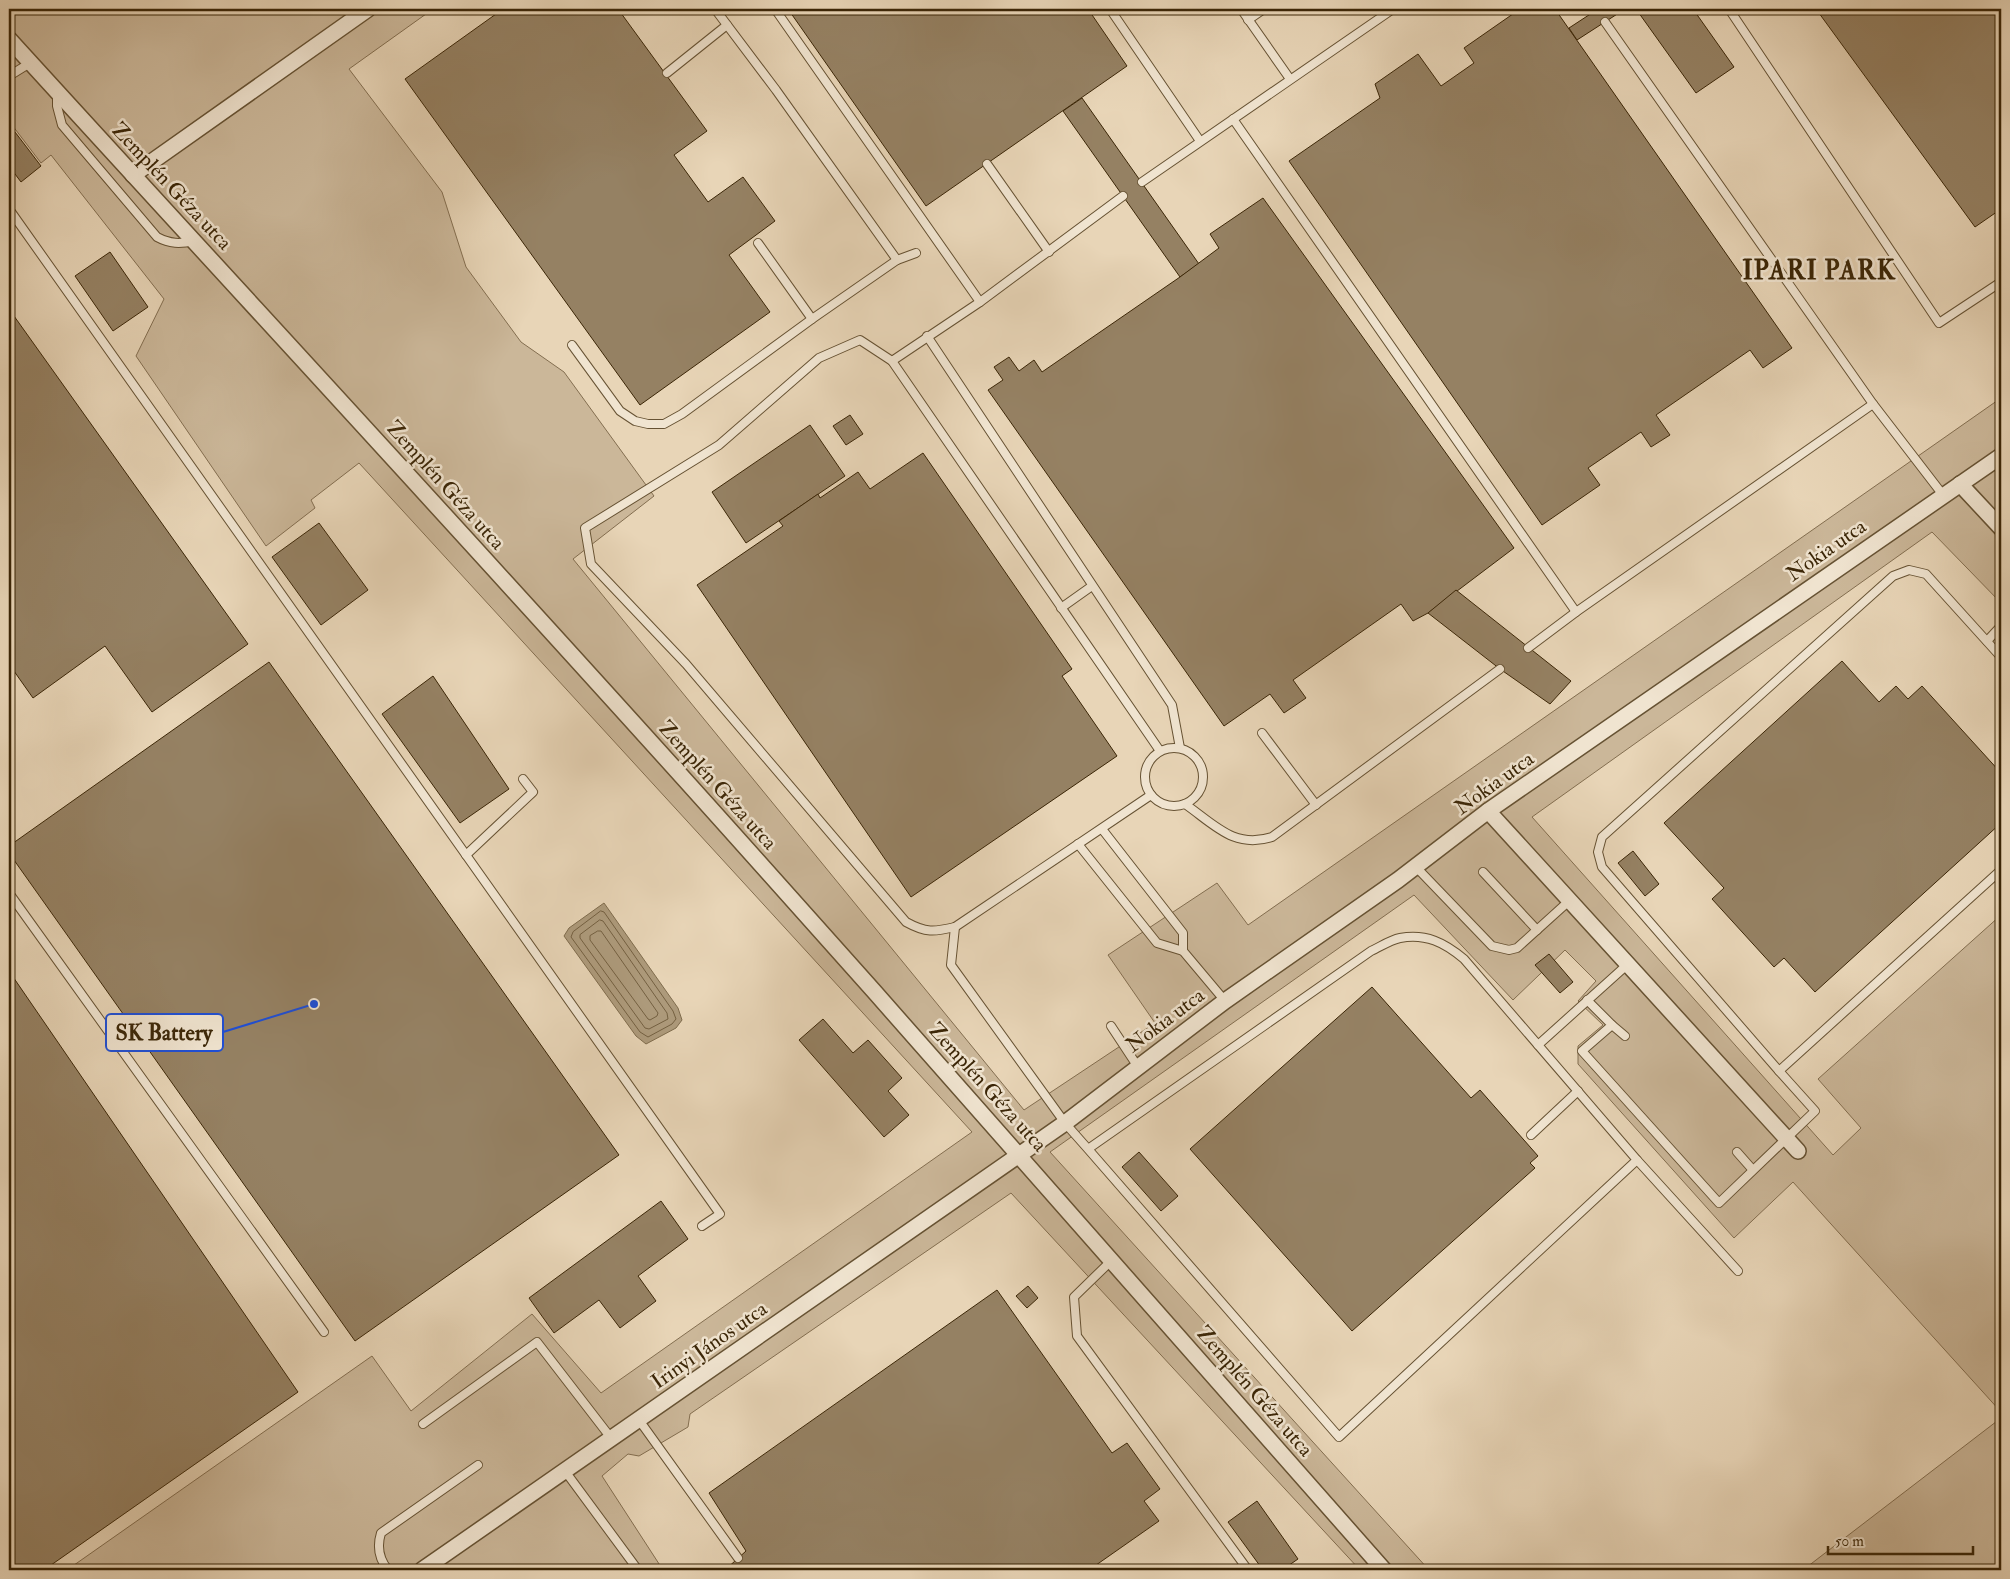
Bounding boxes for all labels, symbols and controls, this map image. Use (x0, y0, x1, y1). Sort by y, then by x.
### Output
street label: Zemplén Géza utca (106, 117, 238, 256)
district label: IPARI PARK (1742, 255, 1896, 287)
street label: Zemplén Géza utca (380, 415, 511, 556)
street label: Nokia utca (1781, 513, 1872, 588)
street label: Zemplén Géza utca (652, 715, 783, 856)
street label: Nokia utca (1449, 745, 1540, 821)
street label: Nokia utca (1121, 982, 1210, 1059)
callout: SK Battery (106, 1014, 223, 1051)
street label: Zemplén Géza utca (922, 1017, 1053, 1158)
text: SK Battery (115, 1019, 214, 1048)
street label: Irinyi János utca (646, 1295, 773, 1395)
street label: Zemplén Géza utca (1190, 1320, 1319, 1463)
scale bar (1828, 1524, 1972, 1556)
text: 50 m (1835, 1532, 1864, 1551)

